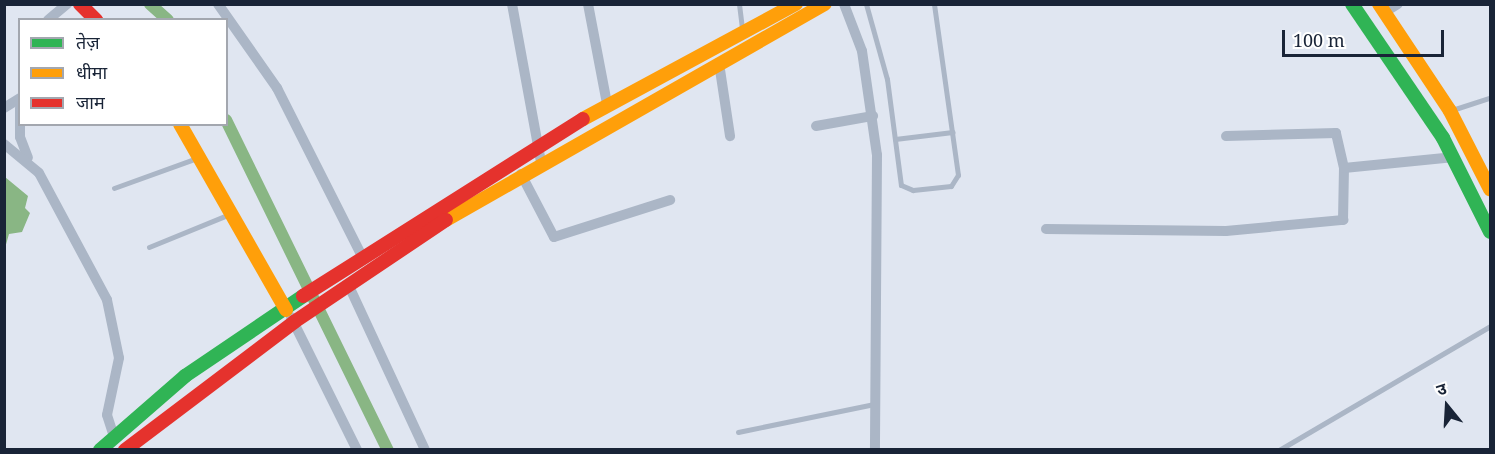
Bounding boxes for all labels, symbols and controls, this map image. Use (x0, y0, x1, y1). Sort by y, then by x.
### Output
legend (18, 18, 228, 126)
scale bar (1285, 18, 1447, 56)
text: 100 m (1293, 28, 1345, 52)
text: तेज़ (76, 30, 100, 54)
text: धीमा (76, 60, 107, 84)
text: जाम (76, 90, 105, 114)
north arrow (1417, 376, 1477, 436)
text: उ (1434, 377, 1449, 401)

